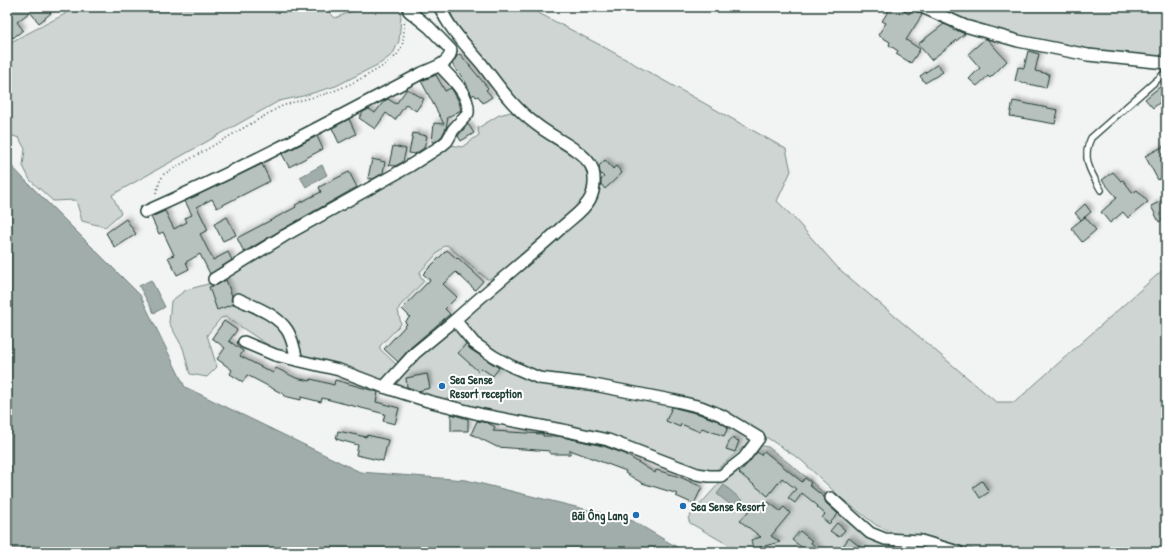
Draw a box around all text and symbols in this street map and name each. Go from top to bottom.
place label: Sea Sense Resort reception [450,371,523,403]
marker: Sea Sense Resort reception [437,381,447,391]
place label: Sea Sense Resort [691,498,766,515]
marker: Sea Sense Resort [678,501,688,511]
place label: Bãi Ông Lang [572,507,629,525]
marker: Bãi Ông Lang [631,510,641,520]

